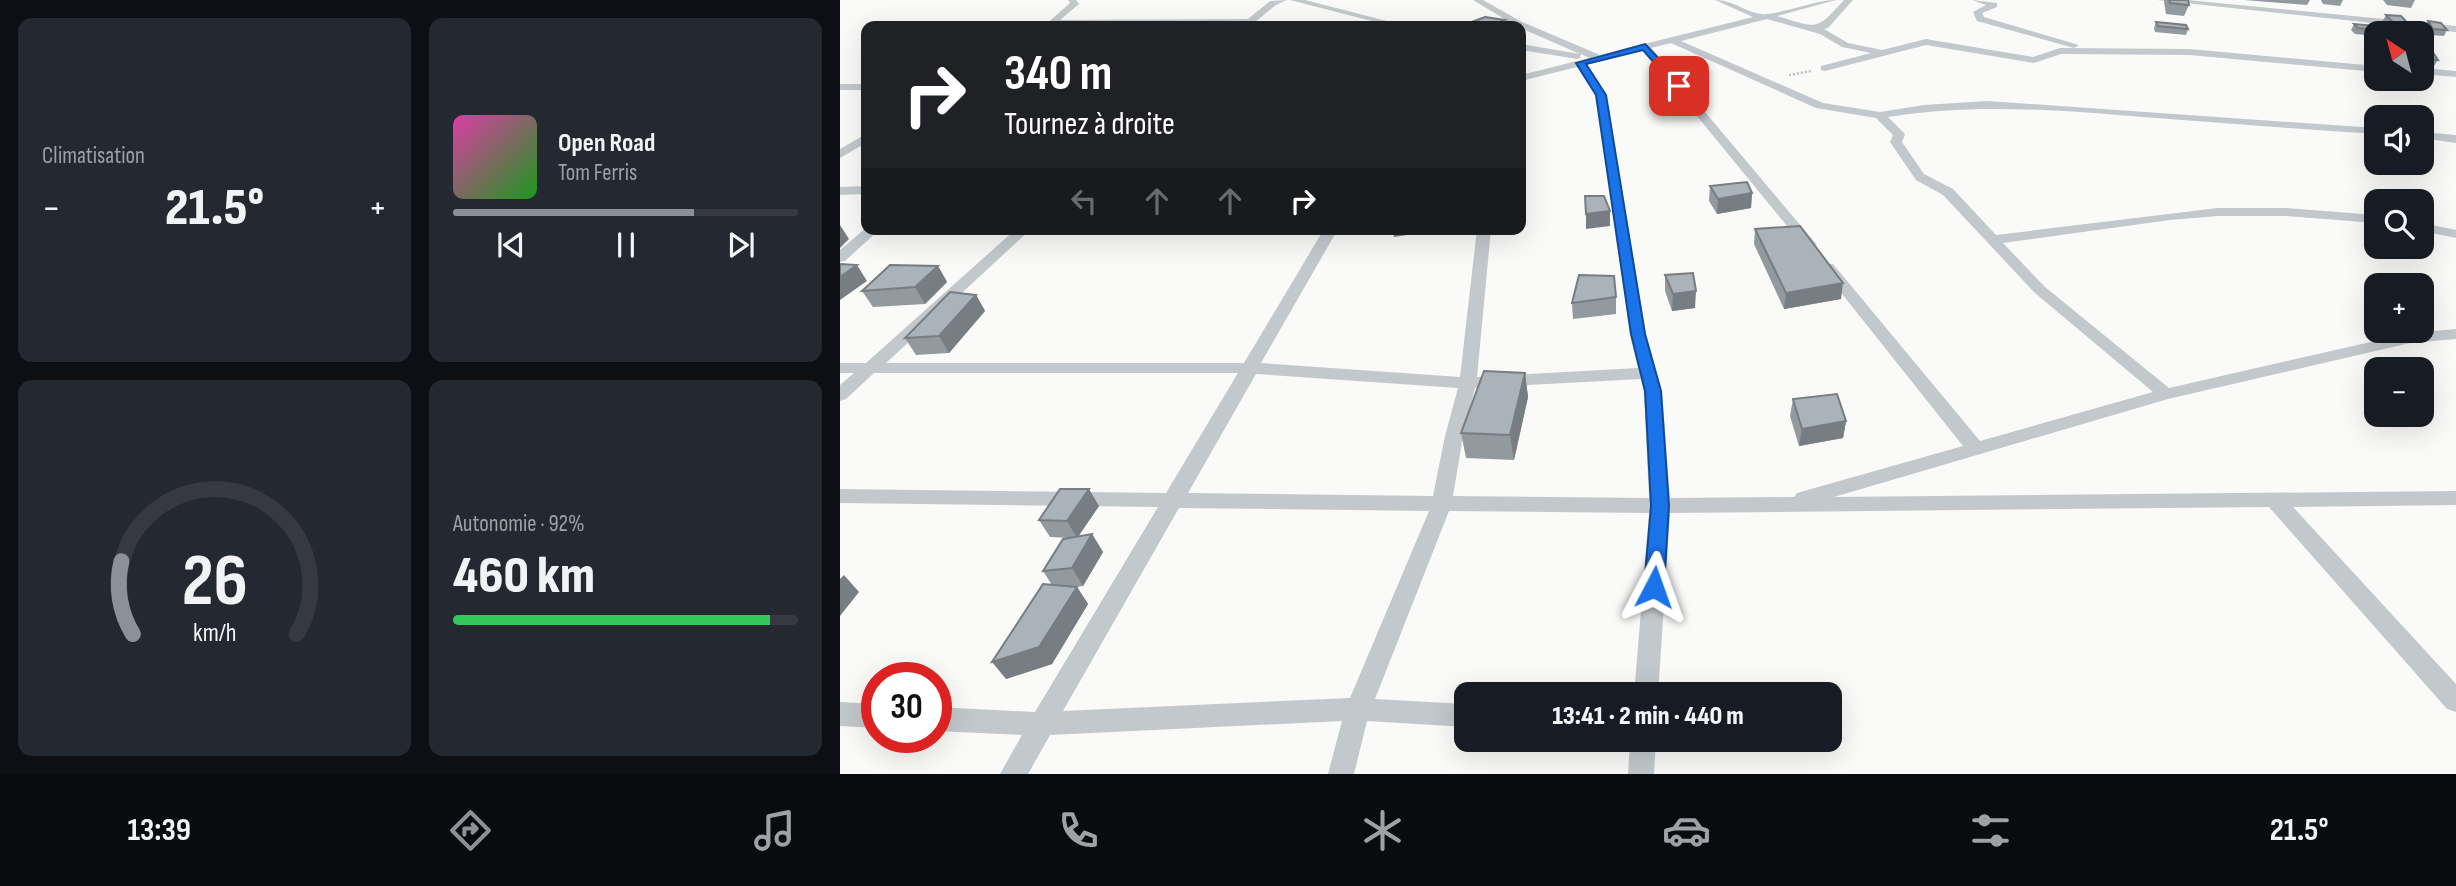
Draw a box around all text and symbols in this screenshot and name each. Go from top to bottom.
north arrow [2364,21,2434,91]
map controls [2364,21,2434,427]
text: 340 m [1004,45,1112,104]
icon: right [889,49,980,140]
pin [1649,56,1709,116]
icon: arrive [1660,67,1698,105]
text: Tournez à droite [1004,105,1175,144]
button: sound [2364,105,2434,175]
text: Open Road [558,128,655,159]
text: Climatisation [42,142,145,170]
text: Tom Ferris [558,159,637,187]
text: 21.5° [165,177,264,240]
icon: left [1065,182,1103,220]
icon: ahead [1138,182,1176,220]
icon: ahead [1211,182,1249,220]
icon: right [1284,182,1322,220]
text: − [42,186,61,231]
text: + [368,186,387,231]
button: search [2364,189,2434,259]
icon: previous [492,226,530,264]
icon: pause [607,226,645,264]
icon: next [722,226,760,264]
button: + [2364,273,2434,343]
button: − [2364,357,2434,427]
text: Autonomie · 92% [453,510,585,538]
text: 26 [181,538,248,626]
text: 460 km [453,545,595,608]
position arrow [1617,550,1691,624]
text: km/h [193,618,236,649]
speed limit sign: 30 [861,662,952,753]
text: 13:41 · 2 min · 440 m [1552,701,1744,732]
icon: directions [446,806,495,855]
icon: music [750,806,799,855]
icon: phone [1054,806,1103,855]
icon: climate [1358,806,1407,855]
icon: car [1662,806,1711,855]
icon: filters [1966,806,2015,855]
text: 13:39 [127,811,191,850]
text: 21.5° [2270,811,2328,850]

